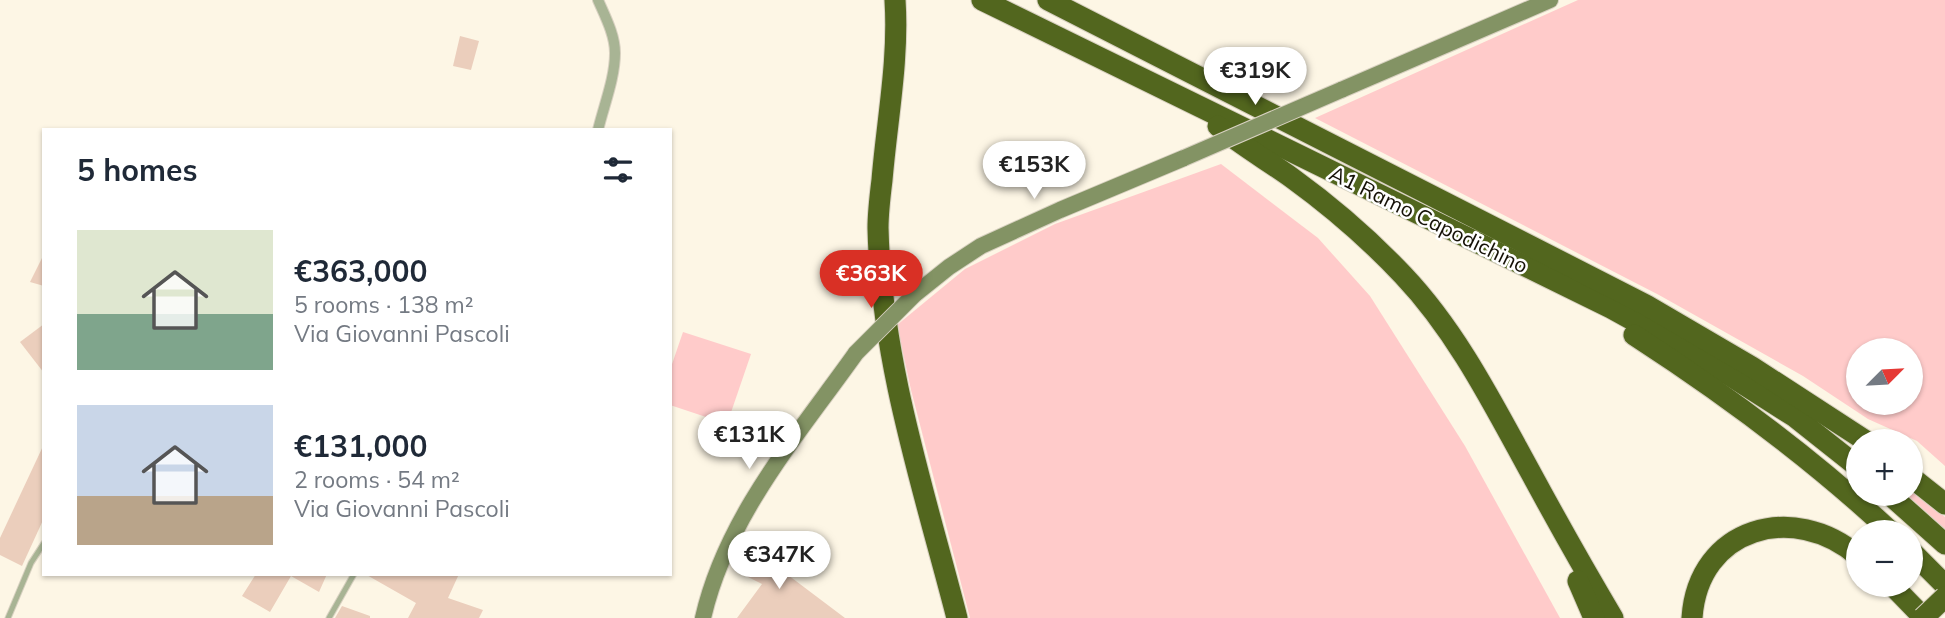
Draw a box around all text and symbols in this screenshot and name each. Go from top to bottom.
pin: €319K [1206,48,1304,107]
text: €319K [1220,55,1290,84]
pin: €153K [985,142,1083,201]
text: €153K [999,149,1069,178]
text: 5 homes [77,151,198,189]
icon: filters [599,151,637,189]
street label: A1 Ramo Capodichino [1326,160,1532,278]
pin: €363K [822,250,920,310]
text: €363,000 [294,252,427,290]
icon: home [133,258,217,342]
text: €363K [836,258,906,287]
text: 5 rooms · 138 m² [294,290,474,319]
text: Via Giovanni Pascoli [294,319,510,348]
north arrow [1846,338,1923,415]
map controls [1846,338,1923,597]
pin: €131K [700,412,798,471]
text: €131K [714,419,784,448]
text: €131,000 [294,427,427,465]
button: + [1846,429,1923,506]
icon: home [133,433,217,517]
text: 2 rooms · 54 m² [294,465,460,494]
text: Via Giovanni Pascoli [294,494,510,523]
button: − [1846,520,1923,597]
pin: €347K [730,532,828,591]
text: €347K [744,539,814,568]

